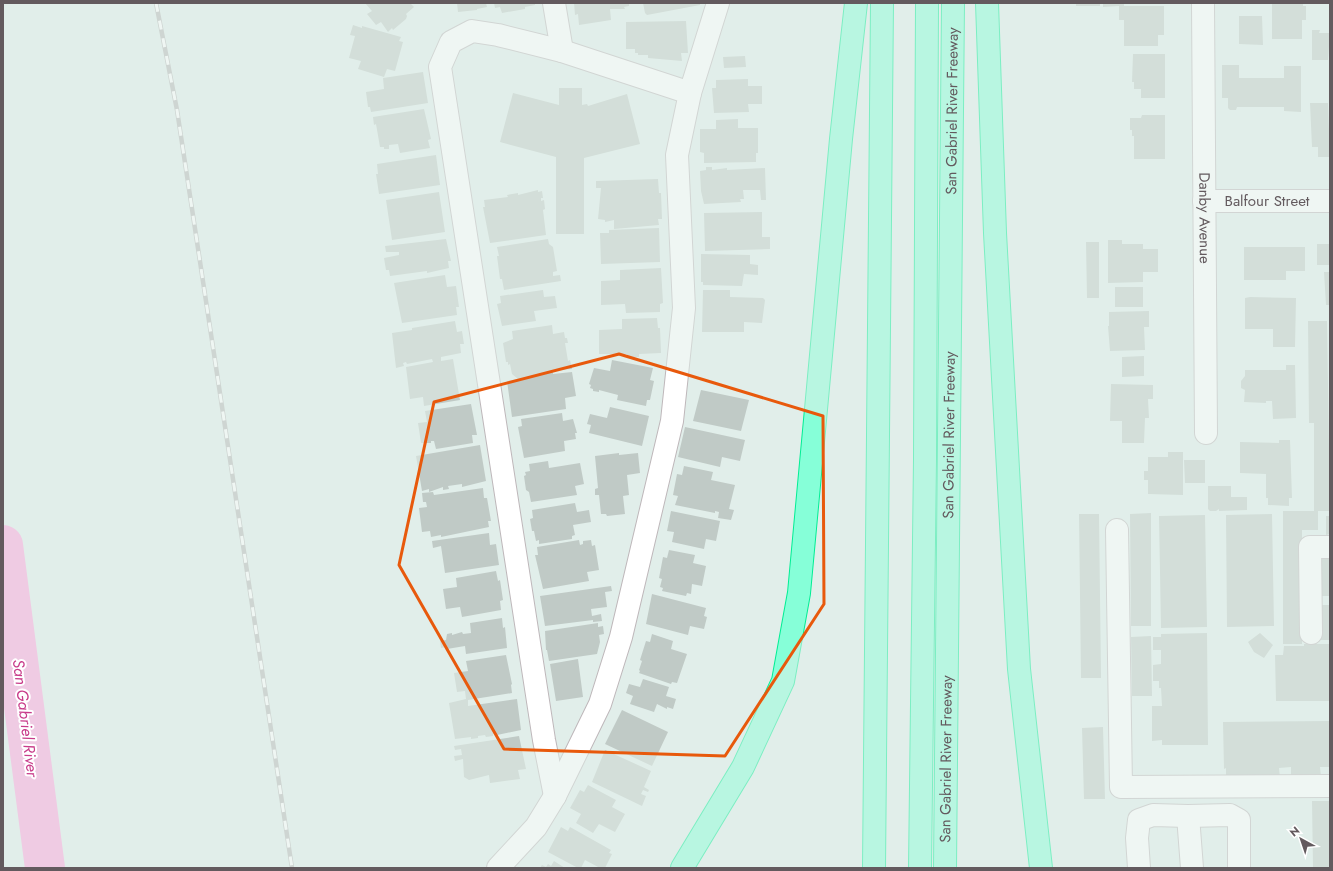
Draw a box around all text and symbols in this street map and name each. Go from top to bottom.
street label: San Gabriel River Freeway [940,27,964,195]
street label: Danby Avenue [1193,172,1216,264]
street label: Balfour Street [1225,190,1310,212]
street label: San Gabriel River Freeway [937,351,961,519]
water label: San Gabriel River [7,658,44,780]
street label: San Gabriel River Freeway [934,675,958,843]
north arrow [1281,819,1321,859]
text: N [1286,822,1303,840]

